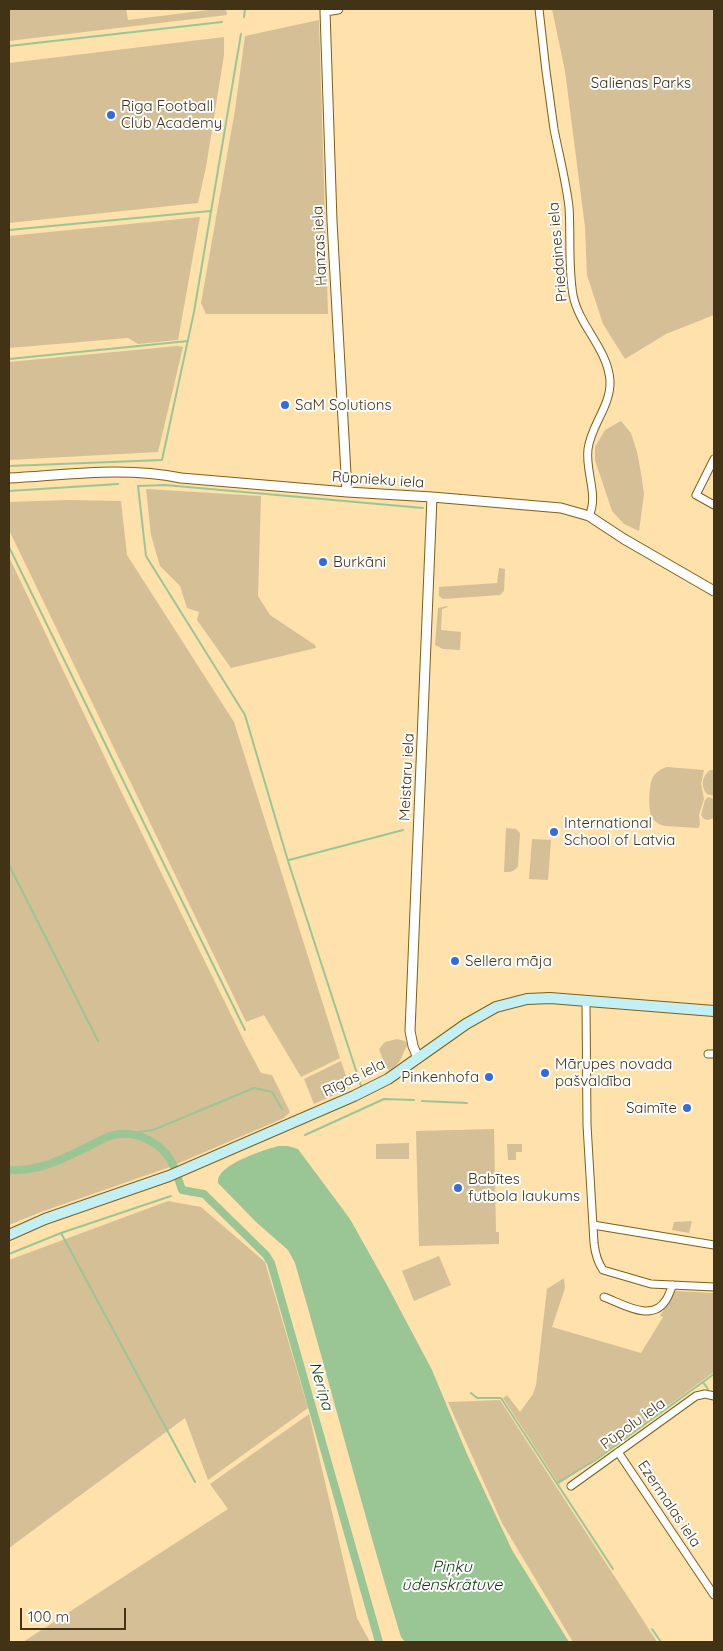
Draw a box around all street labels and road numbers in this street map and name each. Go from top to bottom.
street label: Priedaines iela [545,201,571,303]
street label: Hanzas iela [309,205,331,287]
street label: Rūpnieku iela [331,468,425,492]
street label: Meistaru iela [396,733,418,821]
street label: Rīgas iela [320,1055,388,1101]
street label: Pūpolu iela [597,1394,669,1454]
street label: Ezermalas iela [633,1457,705,1551]

